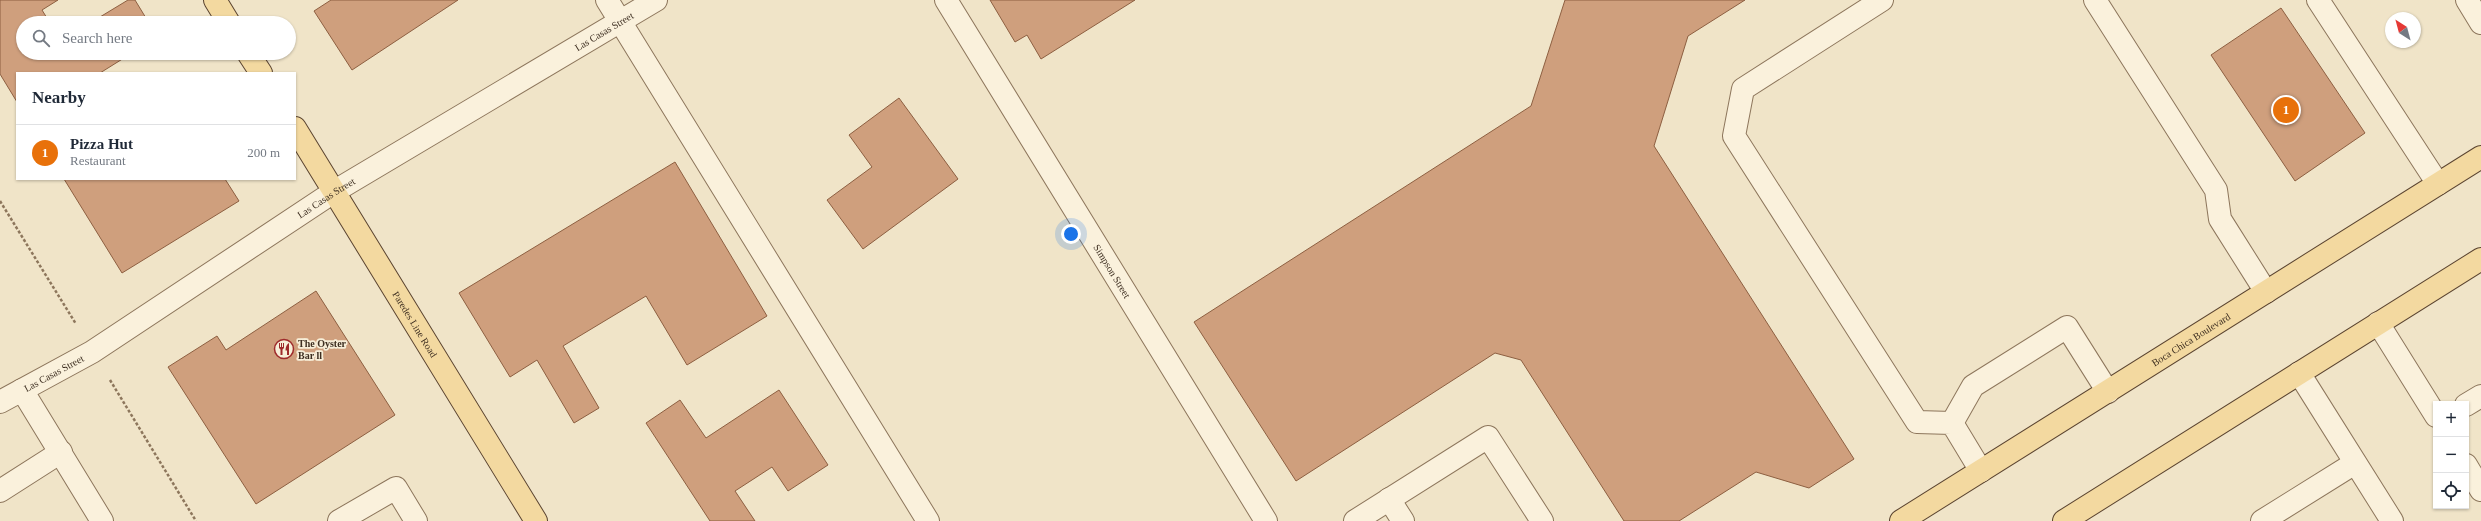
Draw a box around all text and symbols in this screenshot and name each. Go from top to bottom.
street label: Las Casas Street [573,10,636,53]
north arrow [2385,12,2421,48]
search box [16,16,296,60]
icon: search [30,27,52,49]
text: Search here [62,30,132,46]
text: Nearby [32,88,86,107]
pin: 1 [2273,95,2299,125]
text: Pizza Hut [70,136,133,152]
text: 1 [42,145,48,160]
text: 200 m [247,145,280,160]
text: Restaurant [70,153,126,168]
street label: Las Casas Street [295,175,357,220]
your location [1061,224,1081,244]
street label: Simpson Street [1091,242,1133,300]
street label: Paredes Line Road [390,289,439,359]
street label: Boca Chica Boulevard [2150,311,2232,368]
restaurant icon: The Oyster Bar ll [273,338,295,360]
place label: The Oyster Bar ll [298,338,347,361]
street label: Las Casas Street [22,353,86,394]
map controls [2433,401,2469,509]
button: + [2433,401,2469,437]
button: − [2433,437,2469,473]
button: locate [2433,473,2469,509]

